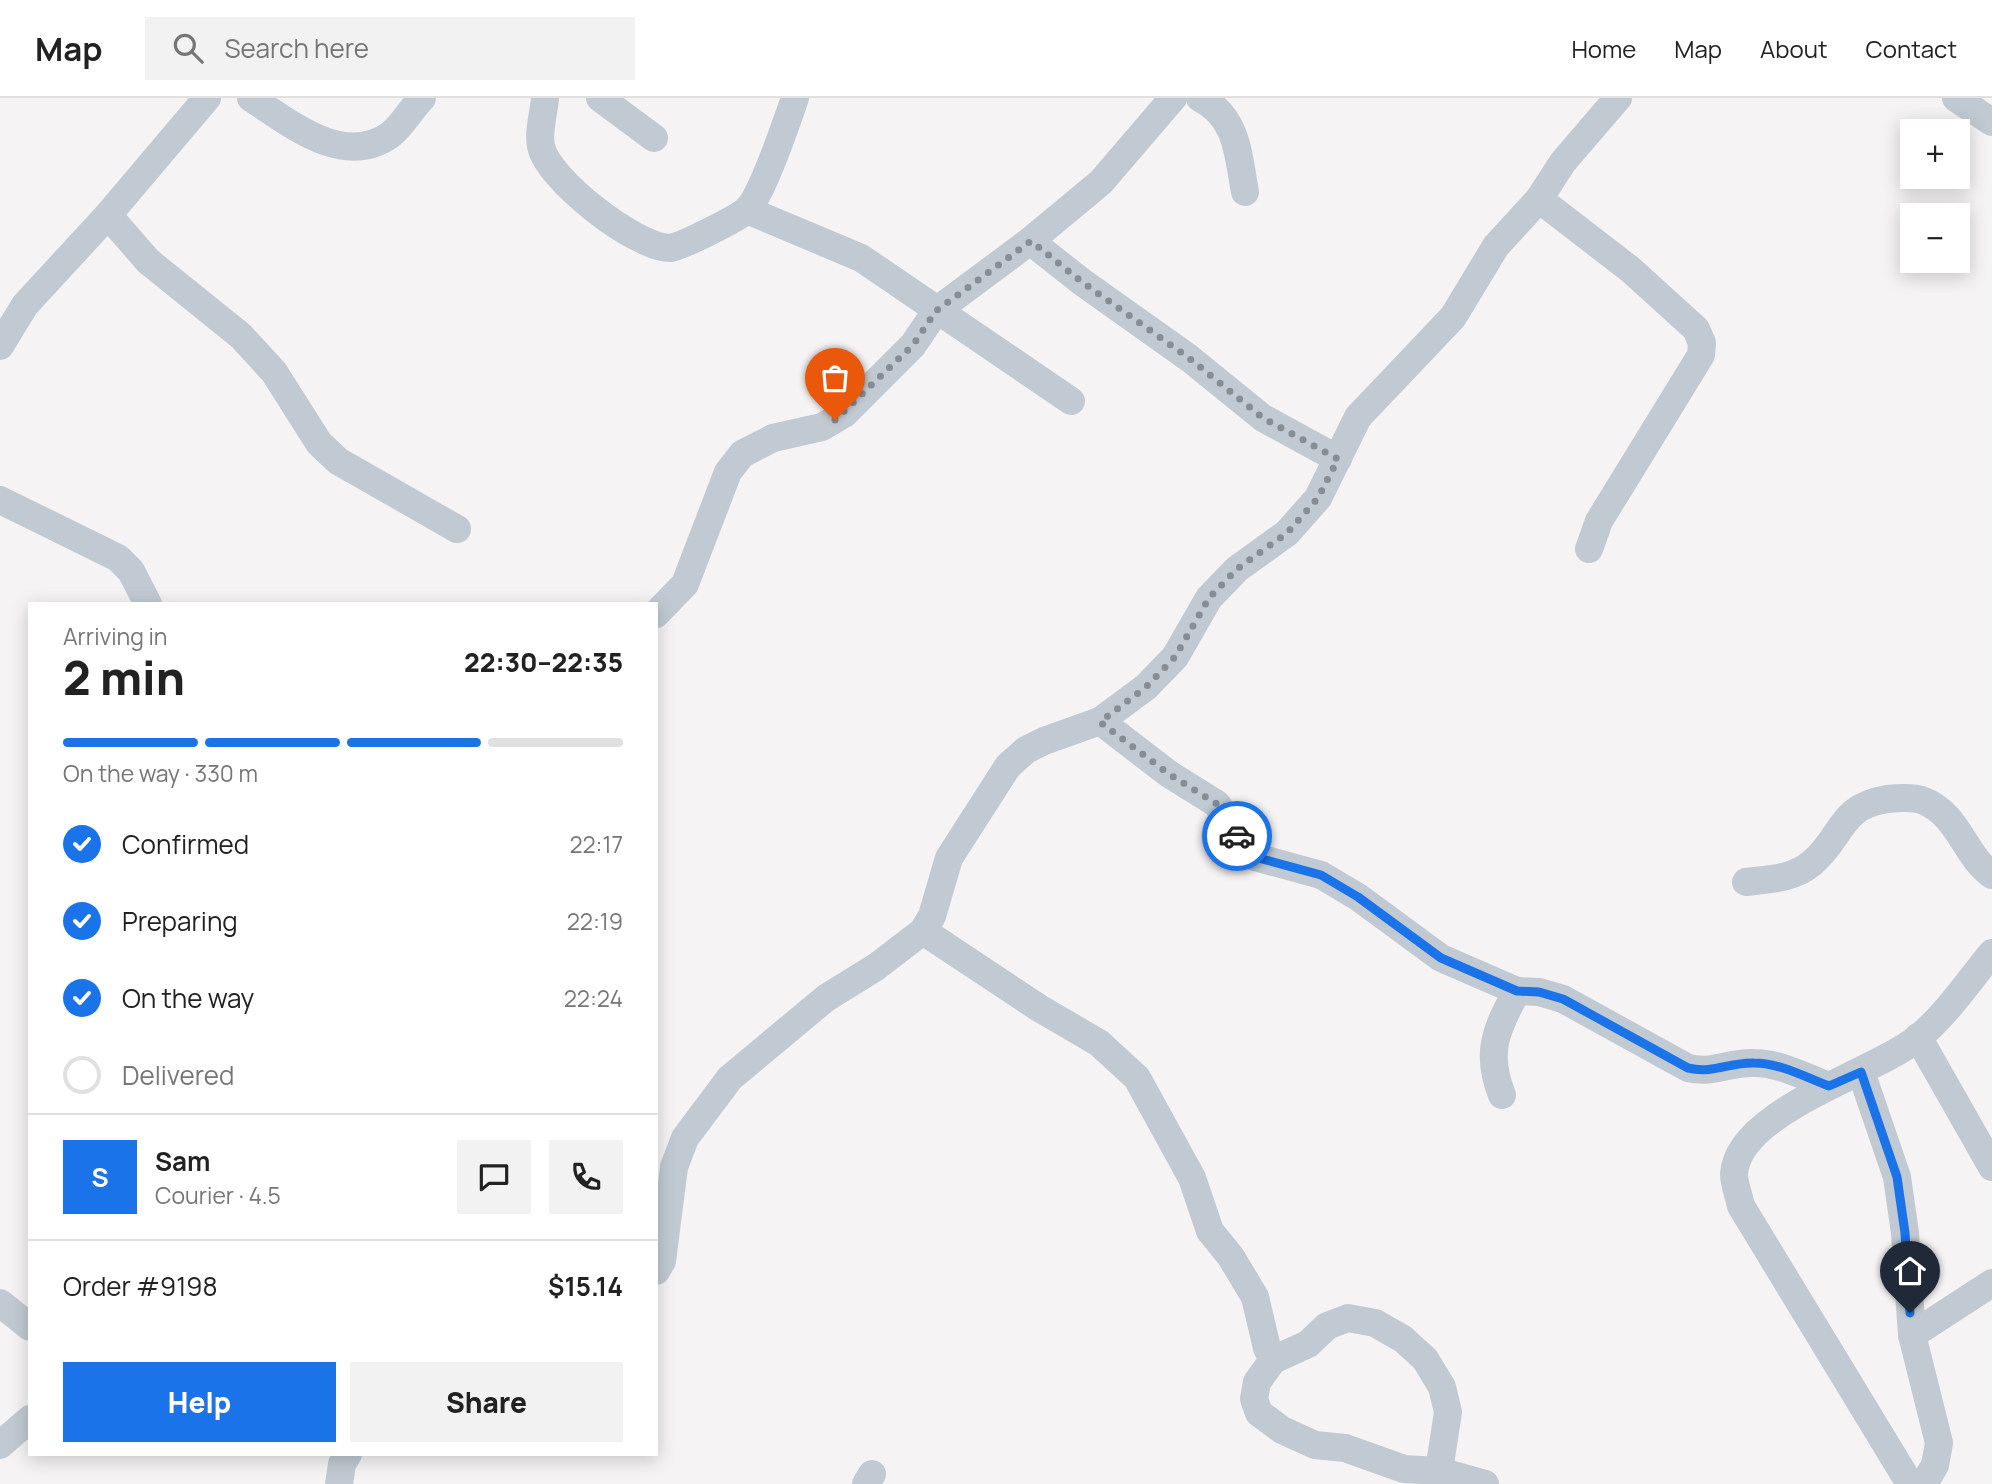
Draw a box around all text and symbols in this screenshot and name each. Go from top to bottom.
search box [145,17,635,80]
text: Map [35,26,103,71]
icon: search [169,29,207,67]
text: Search here [225,30,369,66]
text: Home [1571,32,1636,65]
text: Map [1674,32,1722,65]
text: About [1760,32,1828,65]
text: Contact [1866,32,1957,65]
map controls [1900,119,1970,273]
button: + [1900,119,1970,189]
button: − [1900,203,1970,273]
pin [805,348,865,420]
icon: bag [816,359,854,397]
text: Arriving in [63,620,168,652]
text: 22:30–22:35 [464,644,623,680]
text: 2 min [63,646,185,709]
text: On the way · 330 m [63,757,258,789]
courier [1202,801,1272,871]
icon: car [1218,817,1256,855]
icon: check [63,825,101,863]
text: Confirmed [122,826,249,862]
text: 22:17 [569,828,623,860]
icon: check [63,902,101,940]
text: Preparing [122,903,238,939]
text: 22:19 [567,905,623,937]
icon: check [63,979,101,1017]
text: On the way [122,980,254,1016]
text: 22:24 [564,982,623,1014]
text: Delivered [122,1057,234,1093]
button: chat [457,1140,531,1214]
button: phone [549,1140,623,1214]
text: Sam [155,1143,210,1179]
text: S [91,1159,109,1195]
text: Courier · 4.5 [155,1179,281,1211]
pin [1880,1241,1940,1313]
icon: home [1891,1252,1929,1290]
text: Order #9198 [63,1268,218,1304]
text: $15.14 [548,1268,623,1304]
button: Help [63,1362,336,1442]
button: Share [350,1362,623,1442]

